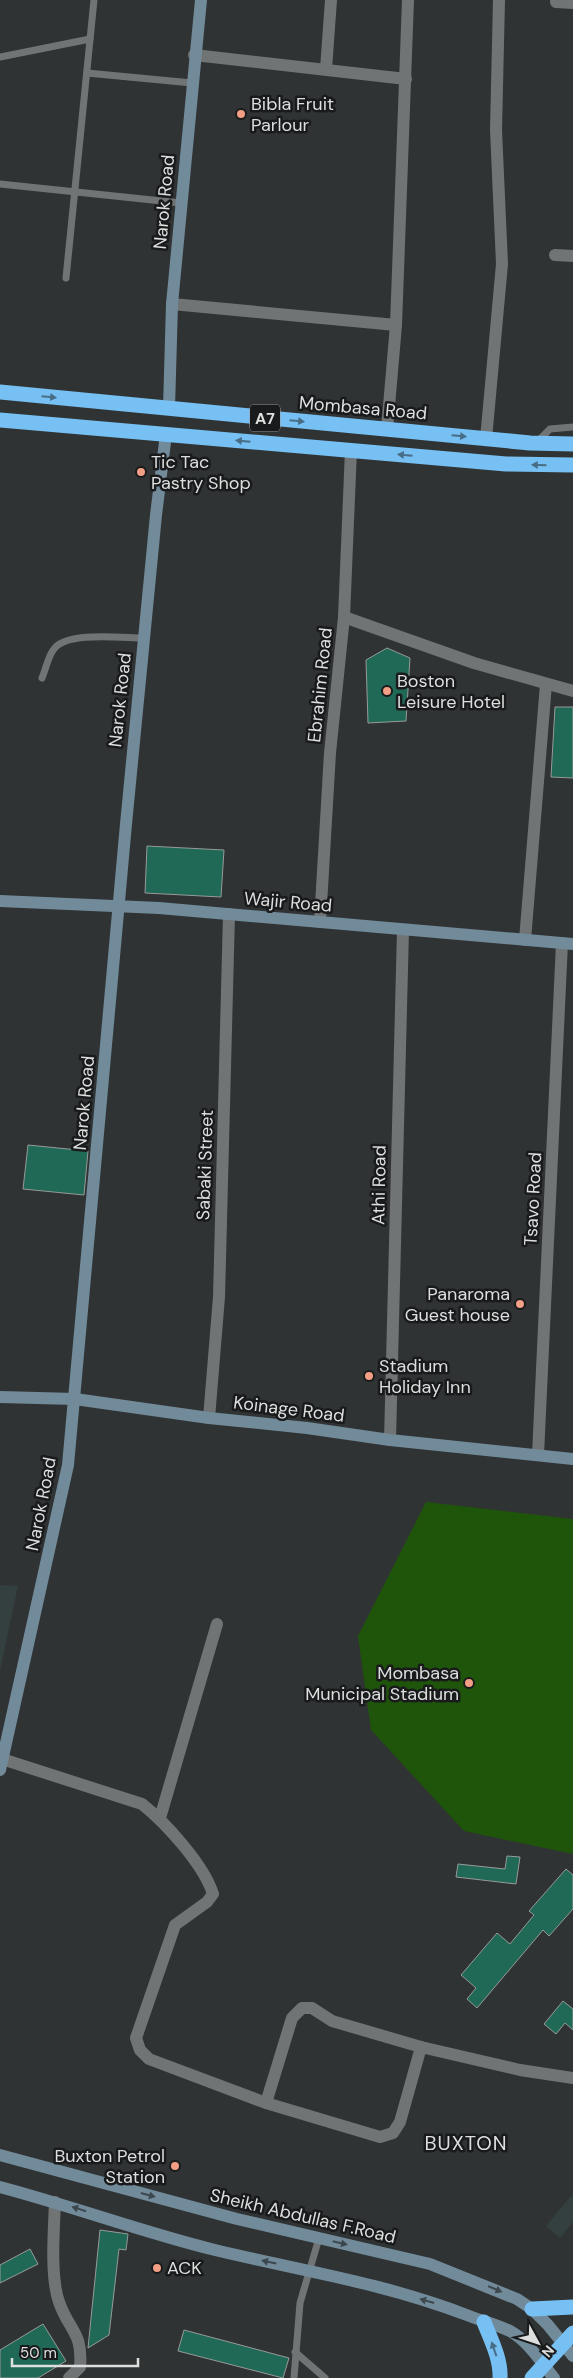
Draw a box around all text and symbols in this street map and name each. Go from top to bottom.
place label: Bibla Fruit Parlour [251,92,334,137]
marker: Bibla Fruit Parlour [235,108,247,120]
street label: Narok Road [148,154,180,250]
street label: Mombasa Road [298,390,428,426]
one-way arrow [41,393,57,401]
road number: A7 [250,404,280,432]
one-way arrow [290,417,306,425]
one-way arrow [451,432,467,440]
one-way arrow [235,437,251,445]
place label: Tic Tac Pastry Shop [151,450,251,495]
one-way arrow [397,451,413,459]
one-way arrow [531,461,547,469]
marker: Tic Tac Pastry Shop [135,466,147,478]
street label: Ebrahim Road [302,626,338,744]
street label: Narok Road [103,652,137,748]
place label: Boston Leisure Hotel [397,669,505,714]
marker: Boston Leisure Hotel [381,685,393,697]
street label: Wajir Road [243,886,333,918]
street label: Narok Road [68,1055,100,1151]
street label: Sabaki Street [191,1109,219,1221]
street label: Athi Road [366,1145,392,1225]
street label: Tsavo Road [519,1152,547,1246]
place label: Panaroma Guest house [405,1282,510,1327]
marker: Panaroma Guest house [514,1298,526,1310]
place label: Stadium Holiday Inn [379,1354,471,1399]
marker: Stadium Holiday Inn [363,1370,375,1382]
street label: Koinage Road [232,1390,346,1428]
street label: Narok Road [20,1455,62,1553]
place label: Mombasa Municipal Stadium [305,1661,459,1706]
marker: Mombasa Municipal Stadium [463,1677,475,1689]
district label: BUXTON [424,2130,508,2156]
place label: Buxton Petrol Station [54,2144,165,2189]
marker: Buxton Petrol Station [169,2160,181,2172]
street label: Sheikh Abdullas F.Road [208,2183,398,2249]
one-way arrow [141,2191,156,2199]
one-way arrow [71,2205,86,2213]
one-way arrow [332,2239,347,2247]
place label: ACK [167,2256,202,2280]
one-way arrow [262,2258,277,2266]
marker: ACK [151,2262,163,2274]
one-way arrow [488,2286,502,2294]
one-way arrow [419,2297,434,2305]
north arrow [513,2318,563,2368]
scale bar [12,2336,139,2368]
one-way arrow [490,2342,497,2357]
text: N [538,2342,558,2361]
text: 50 m [20,2343,57,2363]

